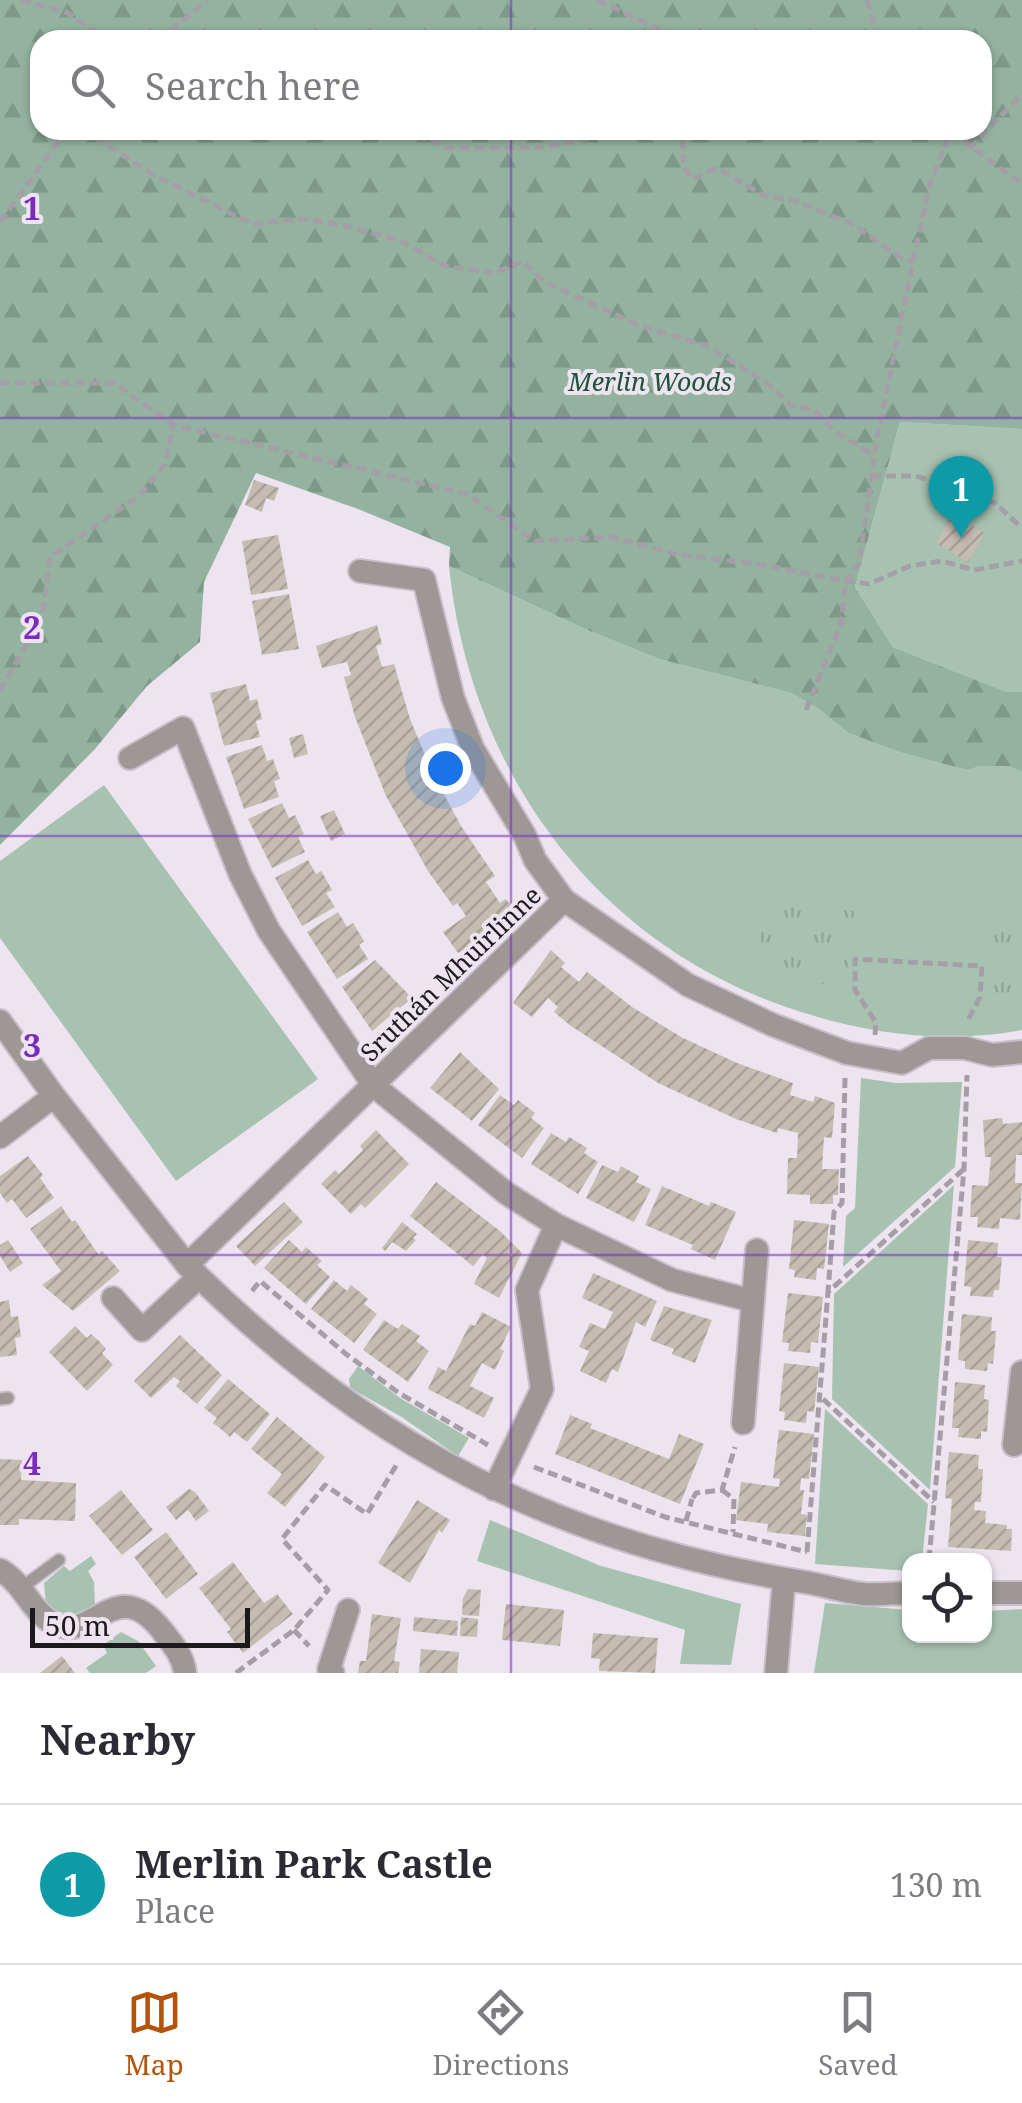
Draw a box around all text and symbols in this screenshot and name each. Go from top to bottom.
search box [30,30,992,140]
icon: search [65,58,120,113]
text: Search here [145,59,361,111]
text: 1 [23,186,41,229]
park label: Merlin Woods [567,364,732,398]
pin: 1 [928,456,994,538]
text: 2 [23,605,41,648]
your location [420,743,471,794]
street label: Sruthán Mhuirlinne [352,878,548,1068]
text: 3 [23,1023,41,1066]
text: 4 [23,1441,41,1484]
map controls [902,1553,992,1643]
button: locate [902,1553,992,1643]
scale bar [30,1603,250,1648]
text: 50 m [45,1606,110,1644]
text: Nearby [40,1710,195,1767]
text: Merlin Park Castle [135,1837,493,1889]
text: 1 [63,1863,82,1906]
text: 130 m [890,1863,982,1906]
text: Place [135,1889,215,1932]
tab: Map [124,1985,184,2083]
tab: Directions [432,1985,569,2083]
tab: Saved [818,1985,898,2083]

